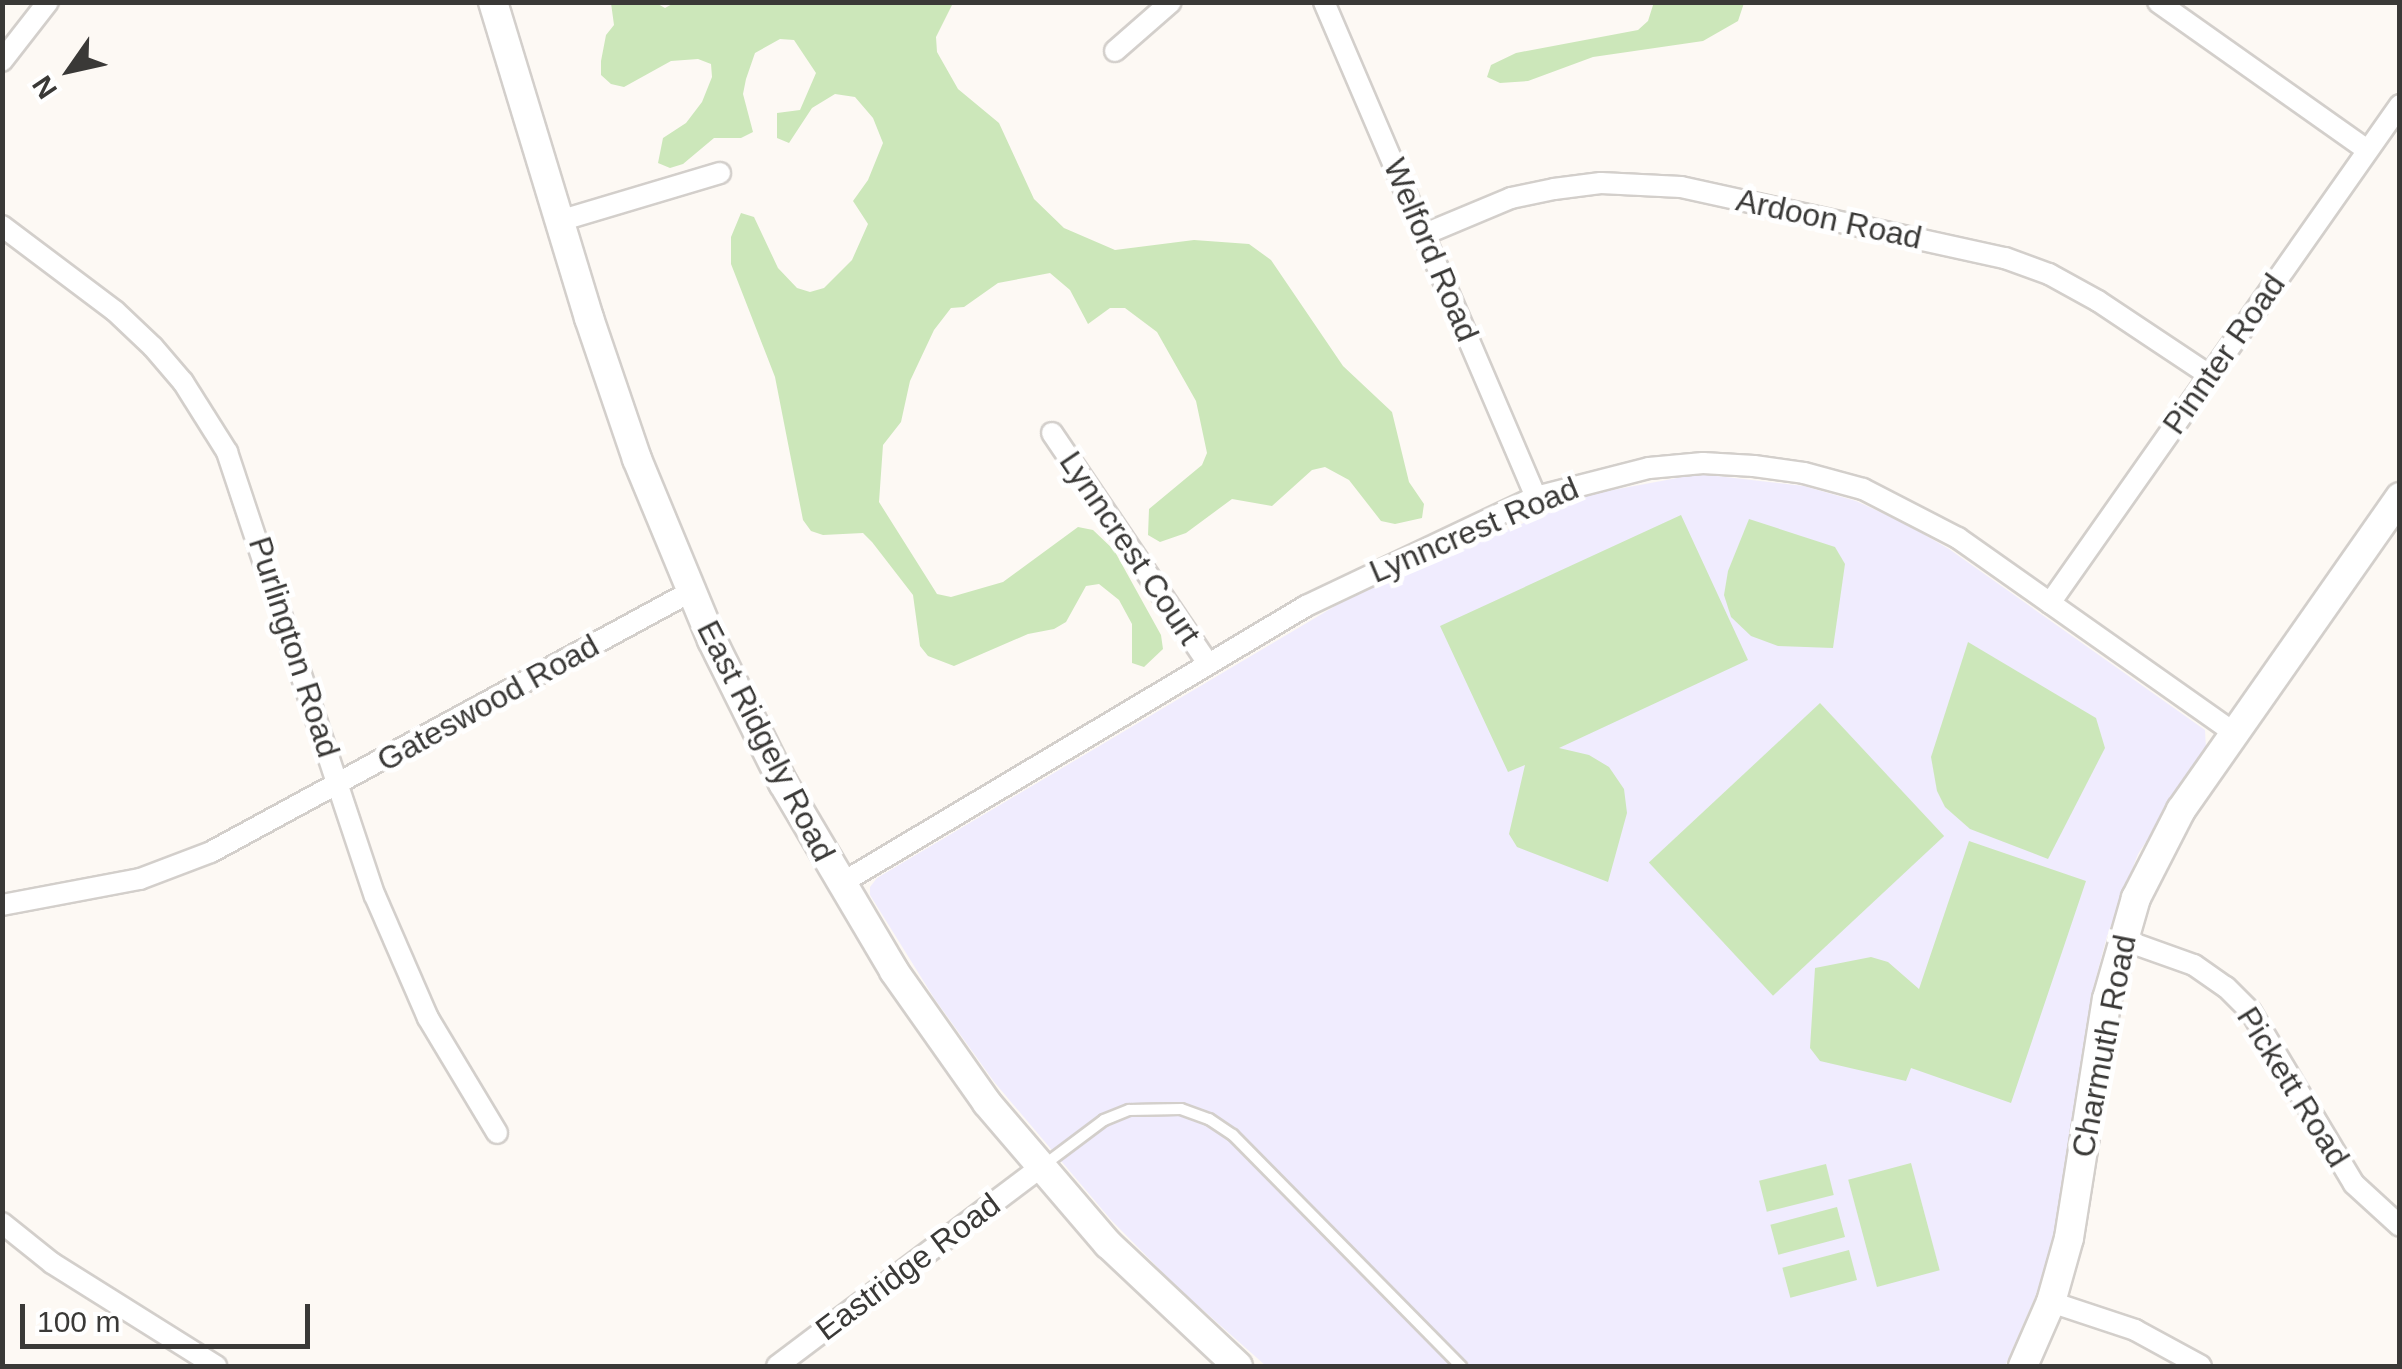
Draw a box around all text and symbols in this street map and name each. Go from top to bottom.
north arrow [20,20,120,120]
text: N [26,70,63,104]
street label: Welford Road [1375,153,1487,347]
street label: Ardoon Road [1733,181,1925,257]
street label: Pinnter Road [2155,266,2293,442]
street label: Lynncrest Court [1051,444,1209,652]
street label: Lynncrest Road [1364,469,1584,591]
street label: Purlington Road [240,532,348,762]
street label: East Ridgely Road [689,614,843,868]
street label: Gateswood Road [371,626,605,780]
street label: Charmuth Road [2064,931,2144,1161]
street label: Pickett Road [2229,1000,2357,1174]
street label: Eastridge Road [808,1185,1008,1349]
scale bar [25,1284,315,1346]
text: 100 m [37,1305,120,1338]

